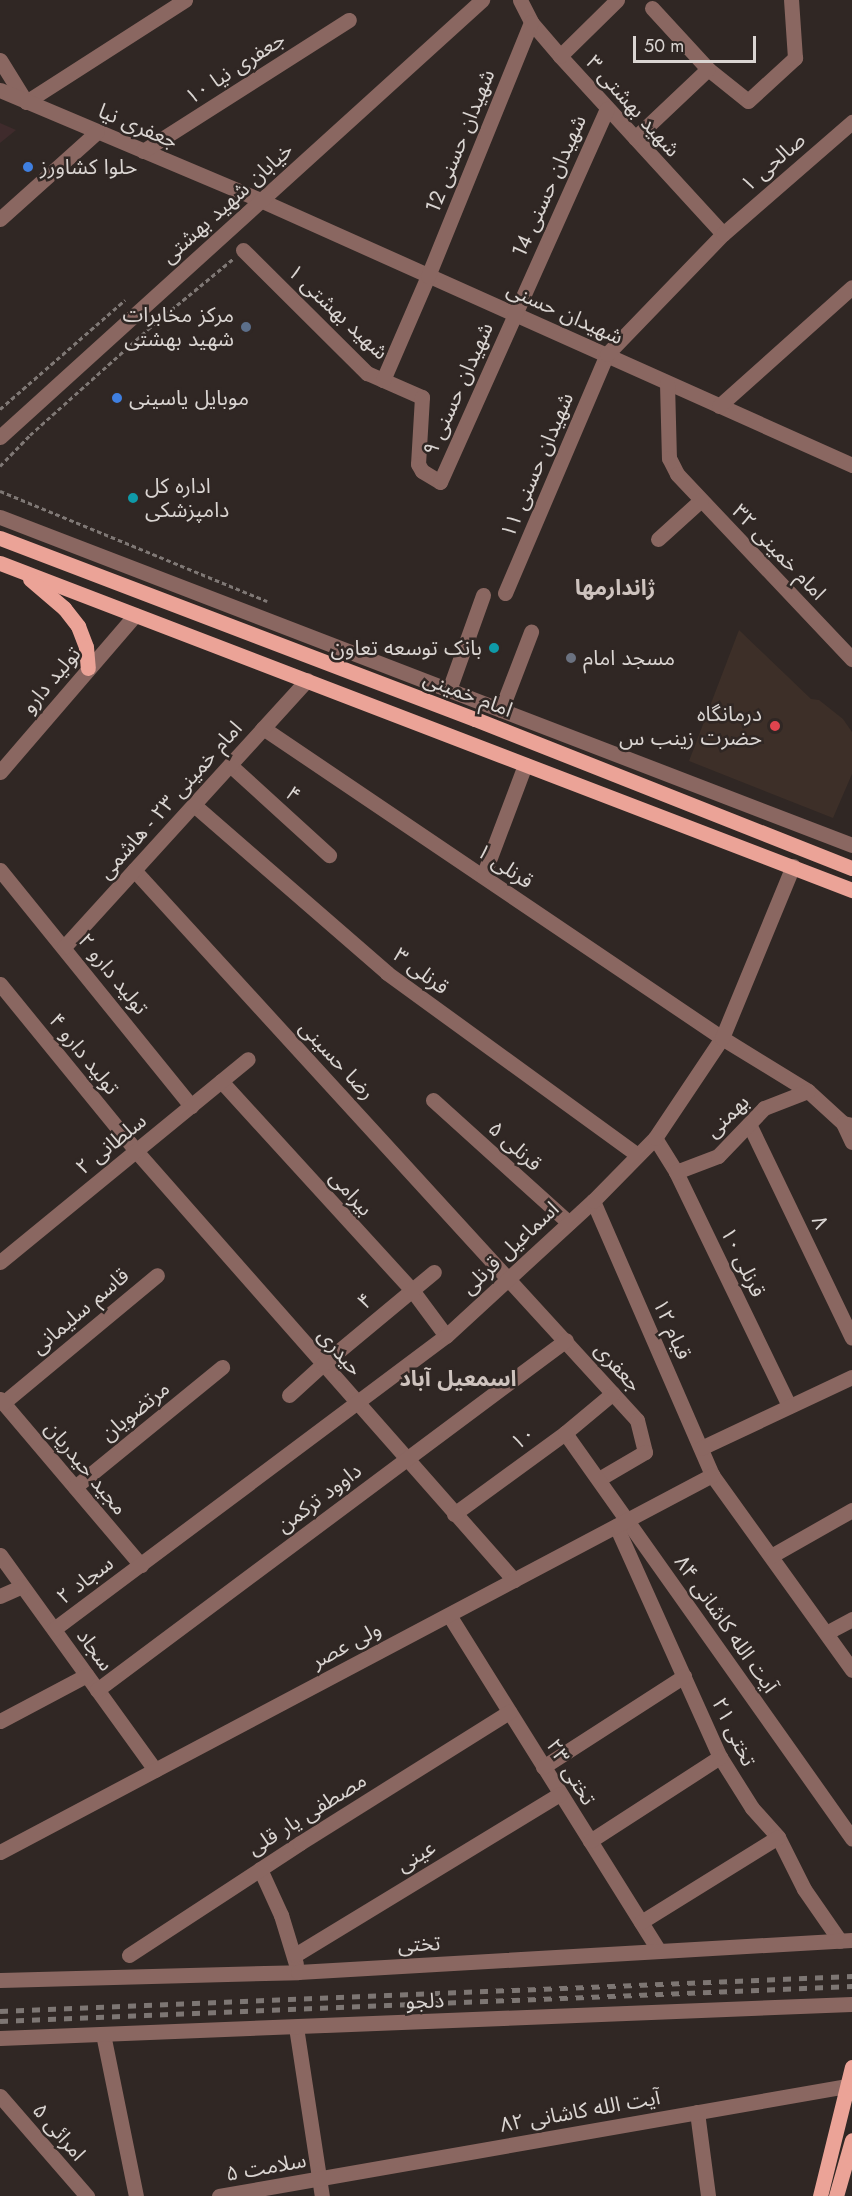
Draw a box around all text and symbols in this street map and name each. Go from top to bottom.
scale bar [636,24,759,62]
street label: جعفری نیا ۱۰ [180,26,290,110]
text: 50 m [644,33,684,59]
street label: شهید بهشتی ۳ [581,50,685,162]
street label: شهیدان حسنی 12 [420,66,500,216]
street label: جعفری نیا [94,98,182,154]
street label: شهیدان حسنی 14 [506,111,592,261]
street label: صالحی ۱ [735,127,811,197]
street label: خیابان شهید بهشتی [156,137,298,269]
place label: حلوا کشاورز [40,154,137,180]
marker: حلوا کشاورز [21,160,35,174]
street label: شهید بهشتی ۱ [283,259,393,365]
street label: شهیدان حسنی [503,276,627,350]
place label: مرکز مخابرات شهید بهشتی [122,302,234,352]
street label: شهیدان حسنی ۹ [417,319,499,459]
marker: مرکز مخابرات شهید بهشتی [239,320,253,334]
place label: موبایل یاسینی [129,385,249,411]
street label: شهیدان حسنی ۱۱ [495,389,579,541]
marker: موبایل یاسینی [110,391,124,405]
place label: اداره کل دامپزشکی [145,473,229,523]
marker: اداره کل دامپزشکی [126,491,140,505]
street label: امام خمینی ۳۲ [727,499,831,605]
district label: ژاندارمها [575,575,655,601]
place label: بانک توسعه تعاون [331,635,482,661]
marker: بانک توسعه تعاون [487,641,501,655]
street label: تولید دارو [16,642,86,718]
place label: مسجد امام [583,645,675,671]
marker: مسجد امام [564,651,578,665]
street label: امام خمینی [420,665,516,723]
place label: درمانگاه حضرت زینب س [619,701,762,751]
street label: امام خمینی ۲۳ - هاشمی [93,716,247,884]
marker: درمانگاه حضرت زینب س [766,717,784,735]
street label: ۴ [280,781,306,807]
street label: قرنلی ۱ [472,838,538,894]
street label: تولید دارو ۲ [73,928,153,1020]
street label: قرنلی ۳ [388,942,454,1000]
street label: تولید دارو ۴ [44,1008,124,1100]
street label: رضا حسینی [294,1015,380,1105]
street label: بهمنی [700,1089,754,1143]
street label: ۲ سلطانی [71,1108,151,1180]
street label: قرنلی ۵ [483,1116,547,1176]
street label: بیرامی [324,1165,378,1221]
street label: اسماعیل قرنلی [456,1196,564,1300]
street label: ۸ [806,1211,834,1233]
street label: قرنلی ۱۰ [715,1223,771,1301]
street label: قاسم سلیمانی [26,1263,134,1359]
street label: ۴ [352,1287,378,1315]
street label: ۱۲ قیام [648,1295,696,1363]
street label: حیدری [312,1323,368,1381]
street label: جعفری [589,1337,647,1397]
district label: اسمعیل آباد [399,1366,517,1392]
street label: مرتضویان [95,1376,175,1446]
street label: مجید حیدریان [39,1416,133,1520]
street label: ۱۰ [506,1421,540,1455]
street label: داوود ترکمن [271,1458,367,1538]
street label: آیت الله کاشانی ۸۴ [669,1550,783,1698]
street label: سجاد ۲ [52,1551,118,1609]
street label: ولی عصر [307,1616,385,1674]
street label: سجاد [71,1624,119,1676]
street label: تختی ۲۱ [707,1694,761,1770]
street label: تختی ۲۳ [541,1734,601,1810]
street label: مصطفی یار قلی [243,1767,371,1861]
street label: عینی [392,1835,440,1877]
street label: تختی [397,1930,441,1958]
street label: دلجو [405,1988,445,2014]
street label: آیت الله کاشانی ۸۲ [498,2084,662,2138]
street label: امرائی ۵ [27,2098,91,2166]
street label: سلامت ۵ [224,2148,308,2186]

